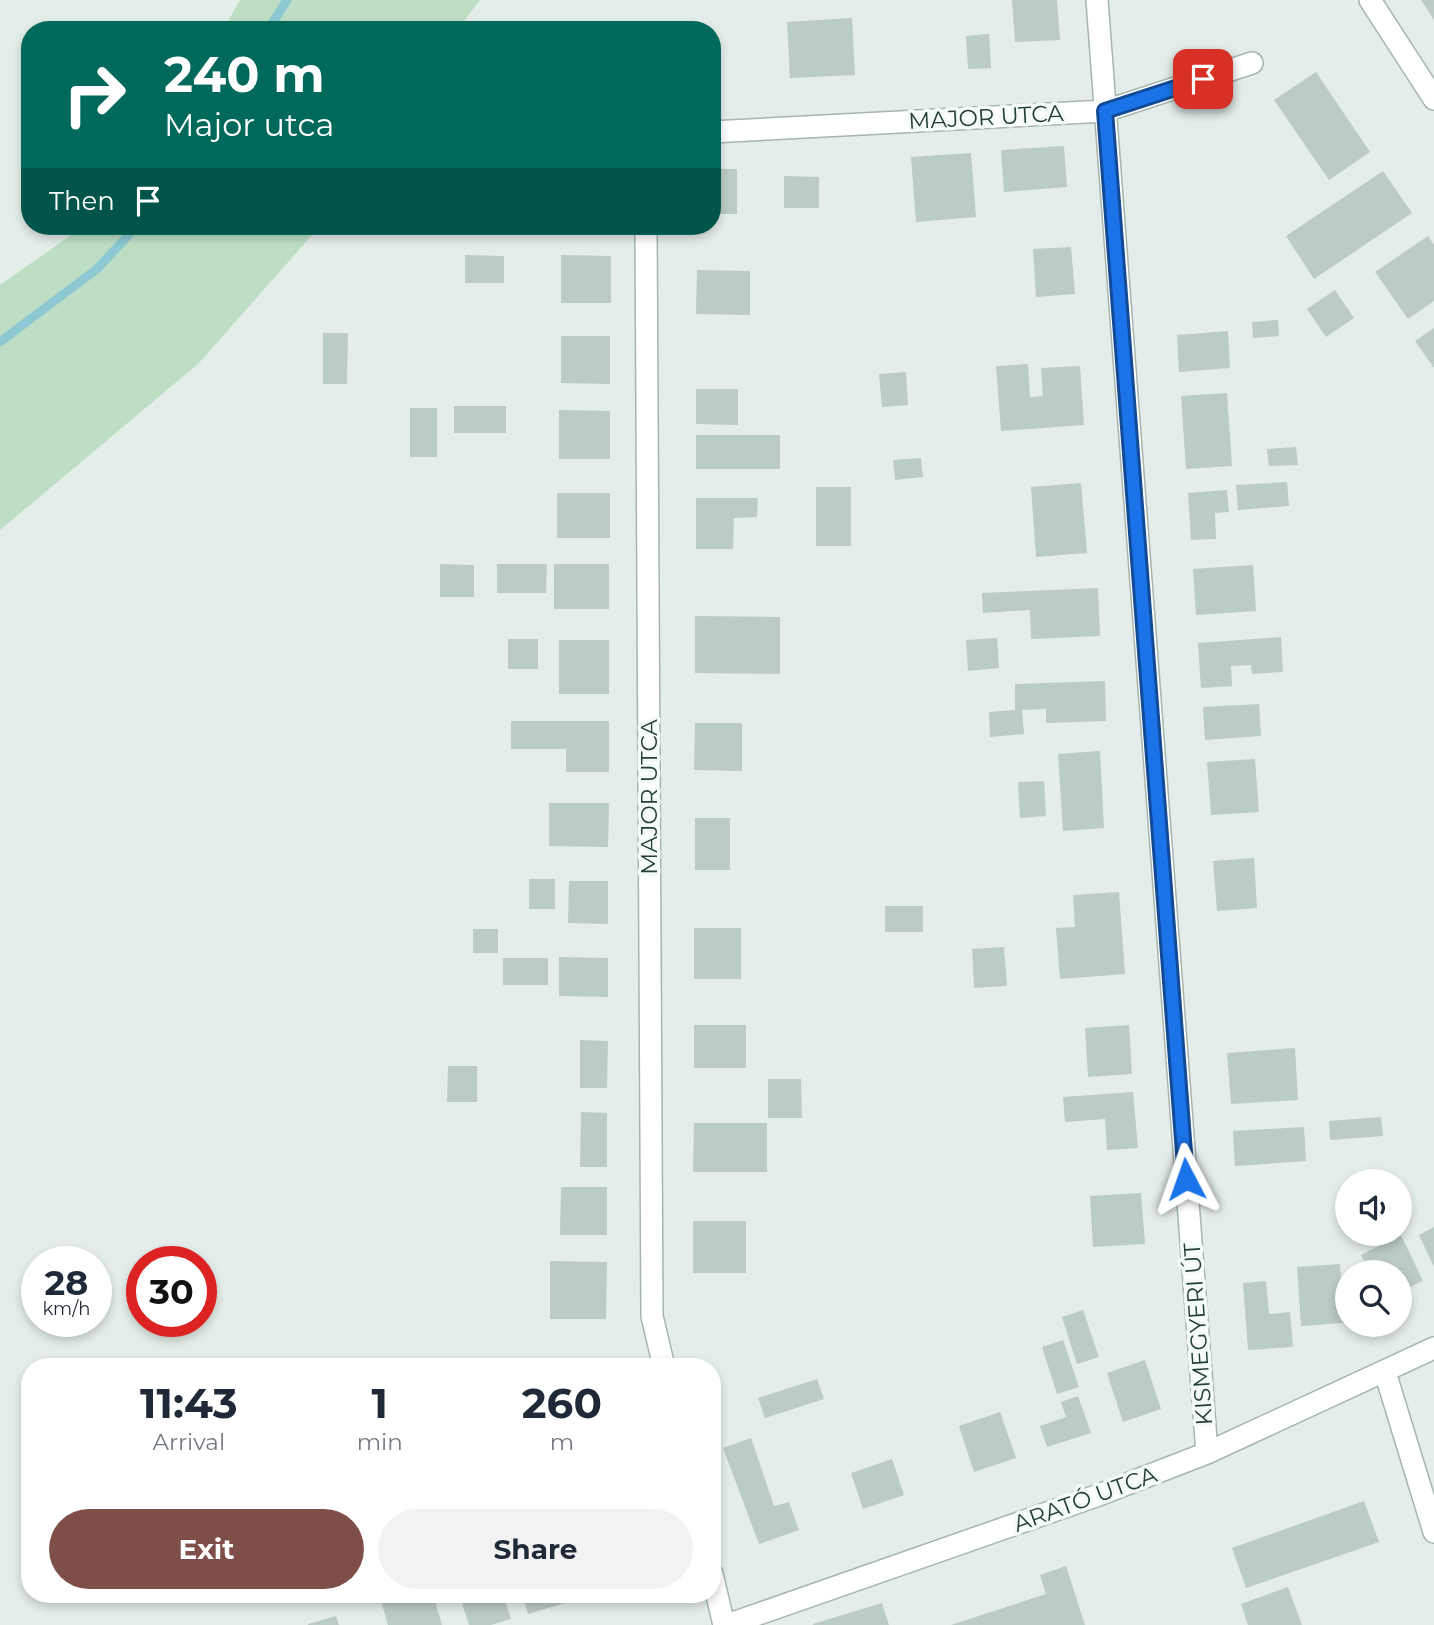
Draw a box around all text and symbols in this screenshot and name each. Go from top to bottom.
text: 240 m [164,45,325,104]
icon: right [49,49,140,140]
pin [1173,49,1233,109]
icon: arrive [1184,60,1222,98]
street label: MAJOR UTCA [908,99,1065,135]
text: Major utca [164,105,334,144]
icon: arrive [129,182,167,220]
text: Then [49,185,115,217]
street label: MAJOR UTCA [635,719,663,875]
position arrow [1149,1142,1223,1216]
map controls [1335,1169,1412,1337]
button: sound [1335,1169,1412,1246]
street label: KISMEGYERI ÚT [1178,1241,1218,1426]
speed limit sign: 30 [126,1246,217,1337]
button: search [1335,1260,1412,1337]
text: 28 [45,1261,88,1304]
text: km/h [42,1298,91,1320]
text: 11:43 [140,1377,238,1429]
text: 1 [371,1377,388,1429]
text: 260 [522,1377,602,1429]
text: Arrival [153,1428,225,1456]
text: min [357,1428,403,1456]
text: m [550,1428,574,1456]
street label: ARATÓ UTCA [1010,1460,1161,1538]
button: Exit [49,1509,364,1589]
button: Share [378,1509,693,1589]

